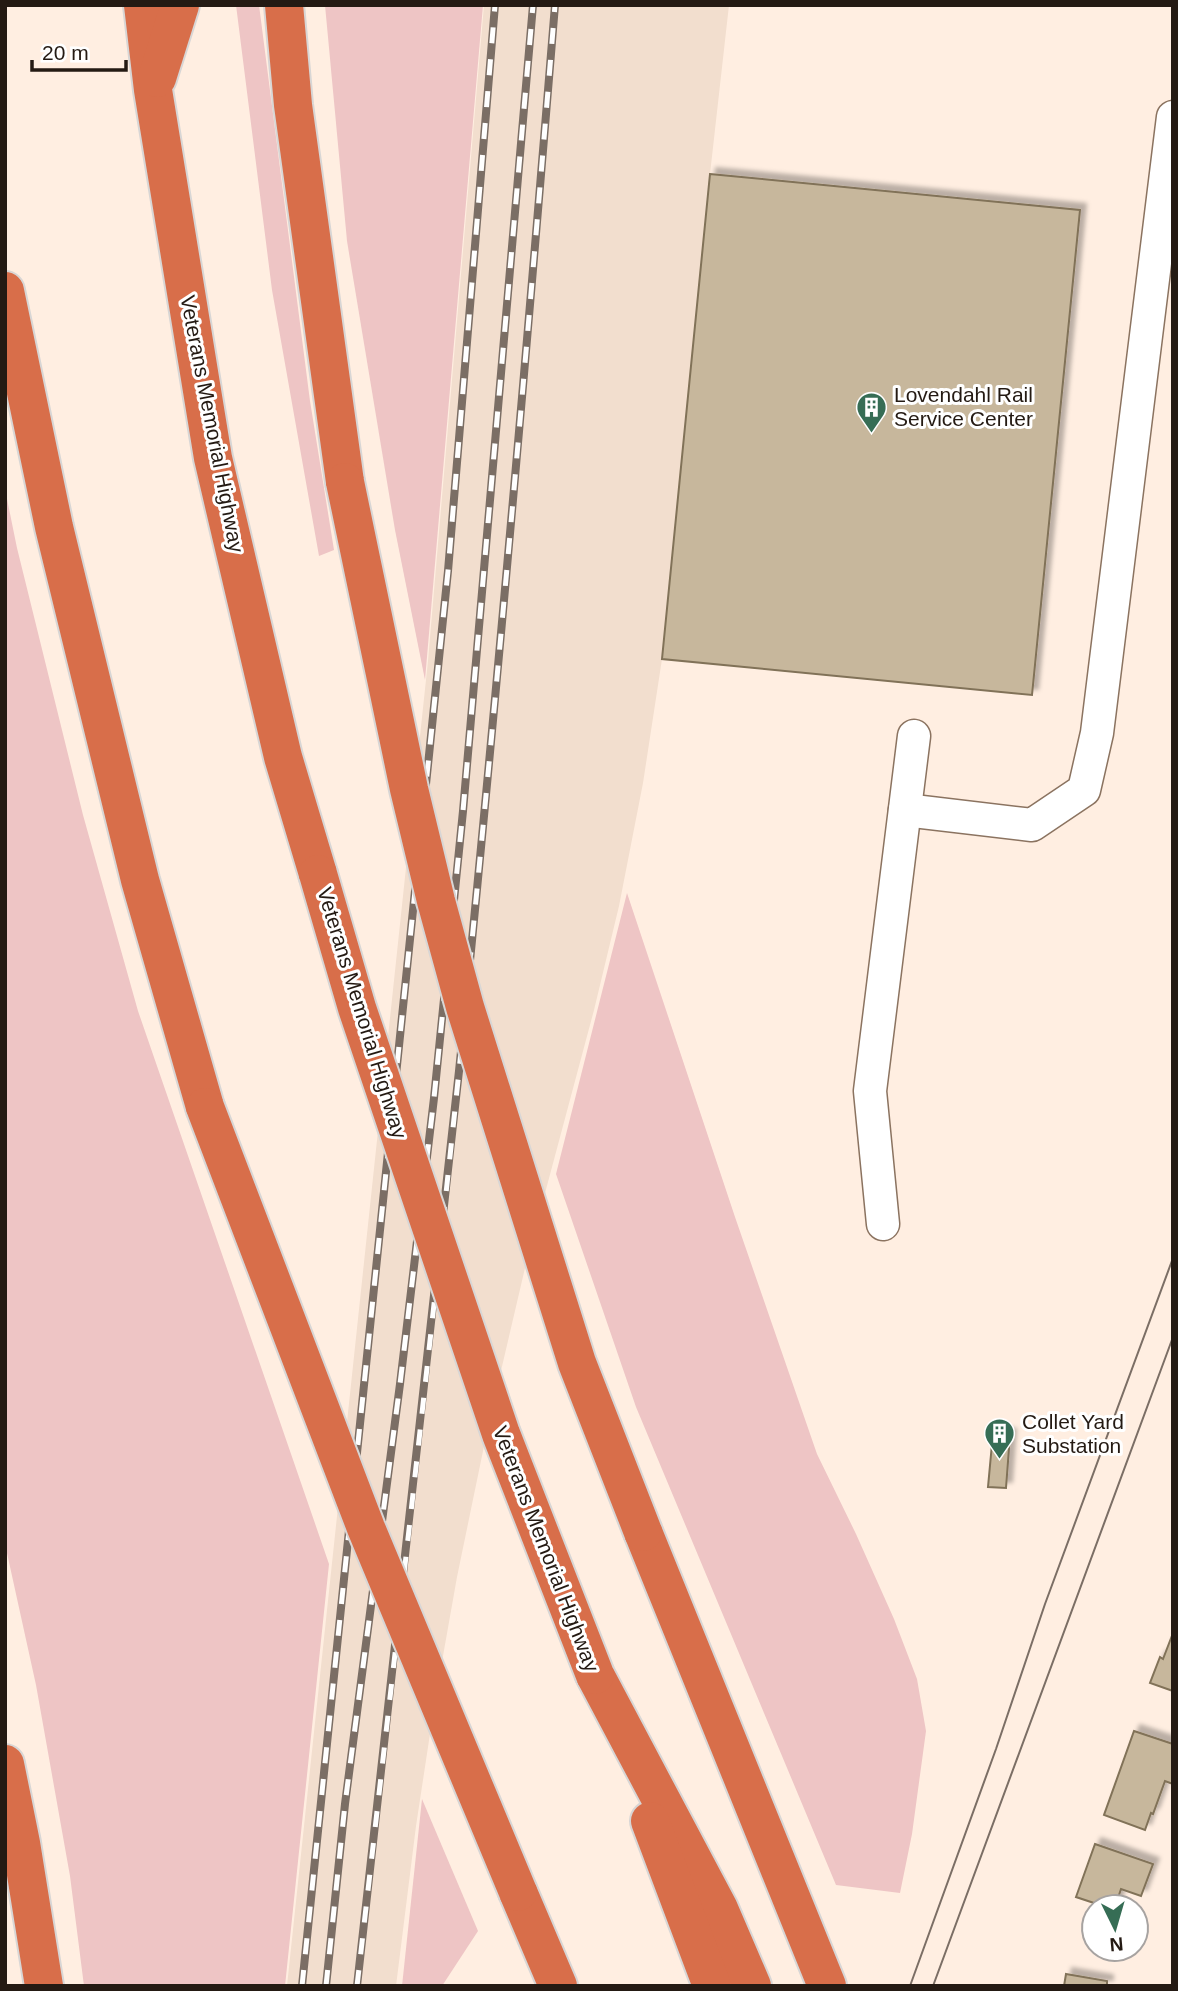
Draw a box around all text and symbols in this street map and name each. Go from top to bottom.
scale bar [32,28,126,72]
text: 20 m [42,41,89,64]
street label: Veterans Memorial Highway [176,293,249,555]
place label: Lovendahl Rail Service Center [894,383,1033,430]
building icon: Lovendahl Rail Service Center [854,390,888,434]
street label: Veterans Memorial Highway [313,884,412,1142]
place label: Collet Yard Substation [1022,1410,1124,1457]
building icon: Collet Yard Substation [982,1417,1016,1461]
street label: Veterans Memorial Highway [489,1423,604,1675]
north arrow [1080,1893,1150,1963]
text: N [1109,1933,1124,1955]

